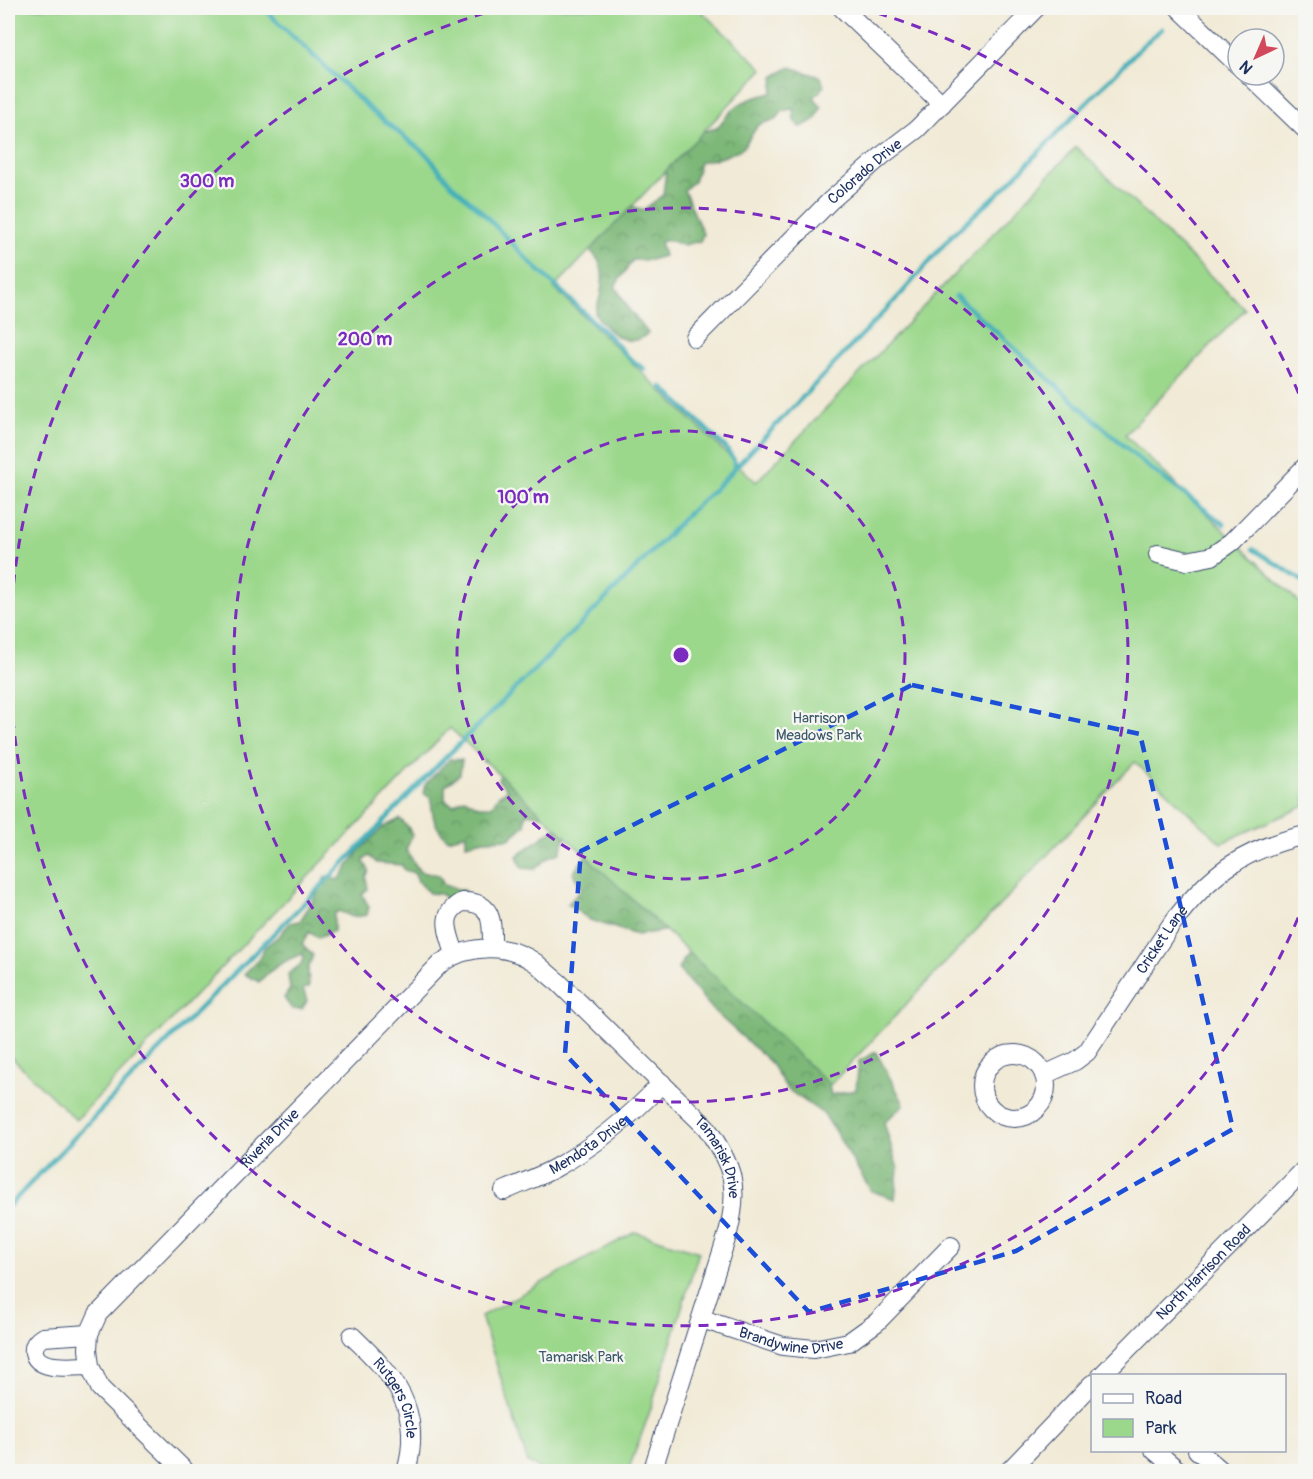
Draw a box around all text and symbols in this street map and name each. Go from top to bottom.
north arrow [1226,27,1286,87]
text: N [1235,56,1257,78]
street label: Colorado Drive [824,134,906,208]
text: 300 m [180,170,234,193]
text: 200 m [338,328,392,351]
text: 100 m [497,486,549,509]
centre of rings [671,645,691,665]
park label: Harrison Meadows Park [776,709,863,745]
street label: Cricket Lane [1132,901,1192,978]
street label: Riveria Drive [236,1104,303,1172]
street label: Tamarisk Drive [690,1111,743,1199]
street label: Mendota Drive [546,1112,631,1179]
street label: North Harrison Road [1152,1220,1255,1324]
street label: Brandywine Drive [737,1323,846,1359]
park label: Tamarisk Park [538,1348,624,1367]
street label: Rutgers Circle [369,1354,421,1439]
legend [1091,1374,1286,1452]
text: Road [1145,1387,1182,1410]
text: Park [1145,1417,1177,1440]

